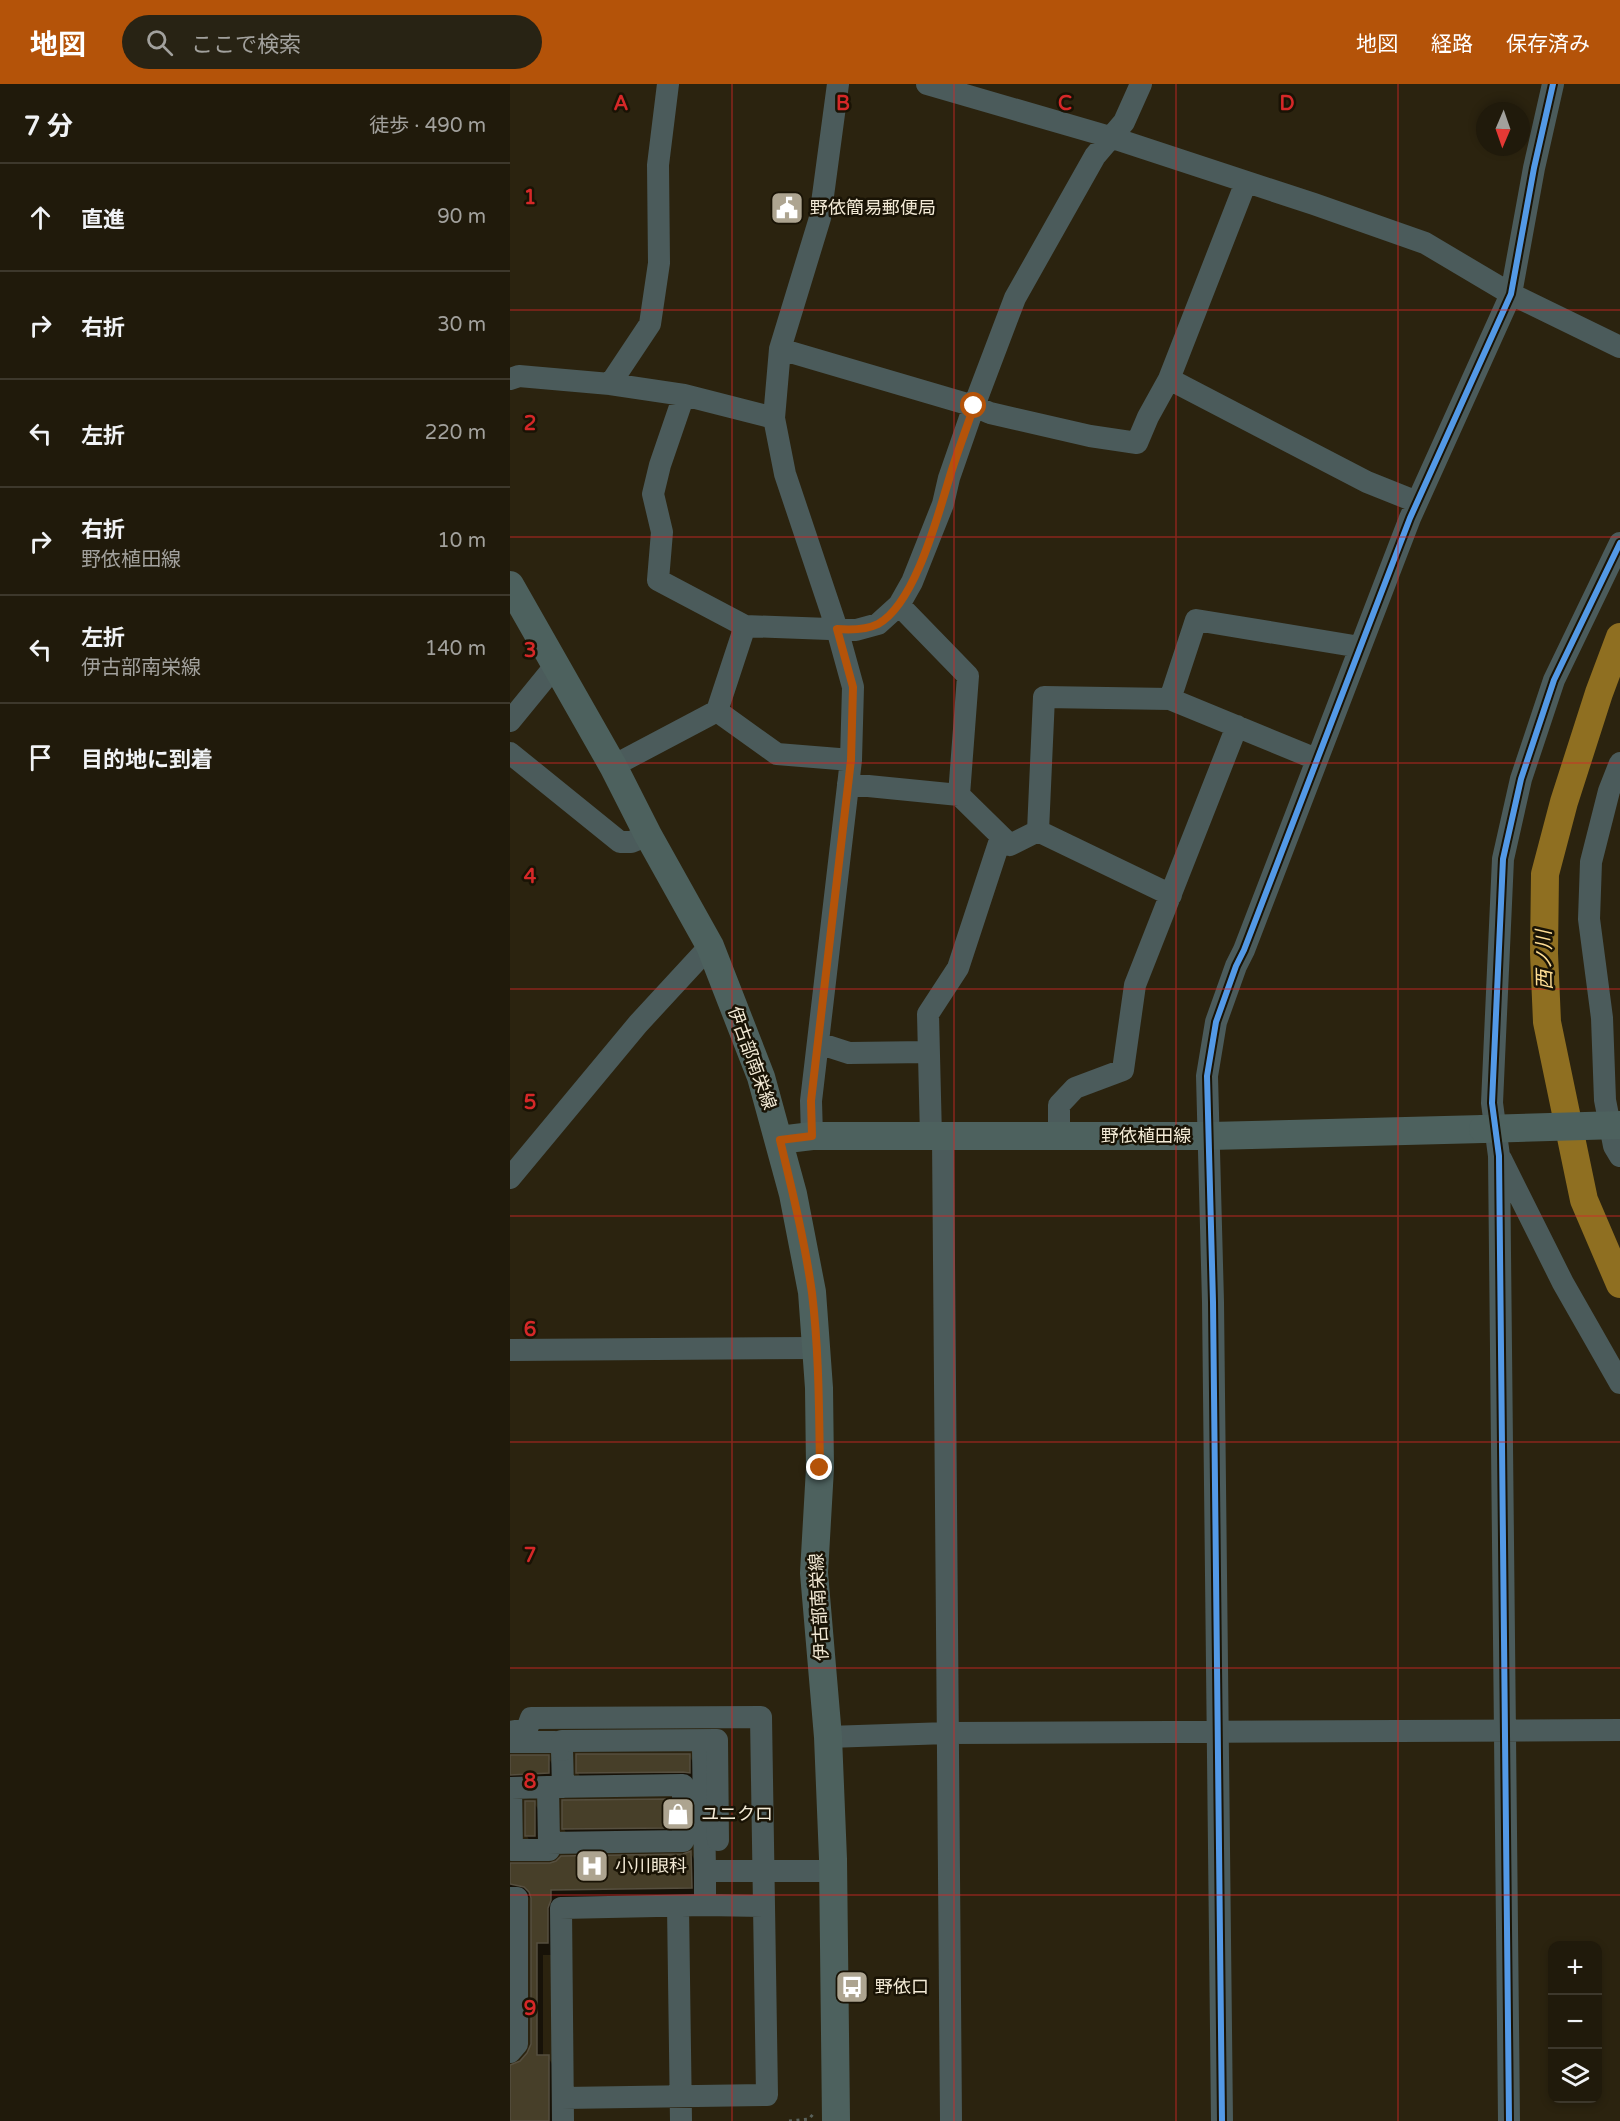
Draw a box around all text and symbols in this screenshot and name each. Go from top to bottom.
search box [122,15,542,69]
icon: search [143,26,176,59]
text: 地図 [30,28,86,62]
text: ここで検索 [191,32,301,58]
text: 地図 [1356,32,1398,57]
text: 経路 [1431,32,1473,57]
text: 保存済み [1506,32,1590,57]
text: A [614,92,629,116]
text: B [836,92,850,116]
text: C [1058,92,1072,116]
text: D [1279,92,1295,116]
north arrow [1476,102,1530,156]
text: 7 分 [24,111,73,142]
text: 徒歩 · 490 m [369,114,486,138]
text: 1 [524,186,536,210]
public building icon: 野依簡易郵便局 [769,190,805,226]
place label: 野依簡易郵便局 [810,197,936,219]
icon: ahead [24,201,57,234]
text: 90 m [437,205,486,229]
text: 直進 [81,207,125,233]
icon: right [24,309,57,342]
text: 30 m [437,313,486,337]
text: 右折 [81,315,125,341]
route start [960,392,986,418]
text: 2 [524,412,536,436]
icon: left [24,417,57,450]
text: 220 m [425,421,486,445]
text: 左折 [81,423,125,449]
text: 右折 [81,517,125,543]
icon: right [24,525,57,558]
text: 10 m [437,529,486,553]
text: 野依植田線 [81,548,181,572]
text: 左折 [81,625,125,651]
icon: left [24,633,57,666]
text: 140 m [425,637,486,661]
text: 3 [524,639,536,663]
text: 伊古部南栄線 [81,656,201,680]
icon: arrive [24,741,57,774]
text: 目的地に到着 [81,747,213,773]
text: 4 [524,865,537,889]
water label: 西ノ川 [1532,928,1558,990]
street label: 伊古部南栄線 [723,1003,781,1113]
text: 5 [524,1091,536,1115]
street label: 野依植田線 [1101,1125,1191,1147]
text: 6 [524,1318,536,1342]
route end [806,1454,832,1480]
text: 7 [524,1544,536,1568]
street label: 伊古部南栄線 [805,1552,833,1662]
text: 8 [524,1770,536,1794]
shop icon: ユニクロ [660,1796,696,1832]
place label: ユニクロ [701,1803,773,1825]
hospital icon: 小川眼科 [574,1848,610,1884]
place label: 小川眼科 [615,1855,687,1877]
map controls [1548,1941,1602,2103]
button: + [1548,1941,1602,1995]
bus stop icon: 野依口 [834,1969,870,2005]
place label: 野依口 [875,1976,929,1998]
button: − [1548,1995,1602,2049]
text: 9 [524,1997,536,2021]
button: layers [1548,2049,1602,2103]

